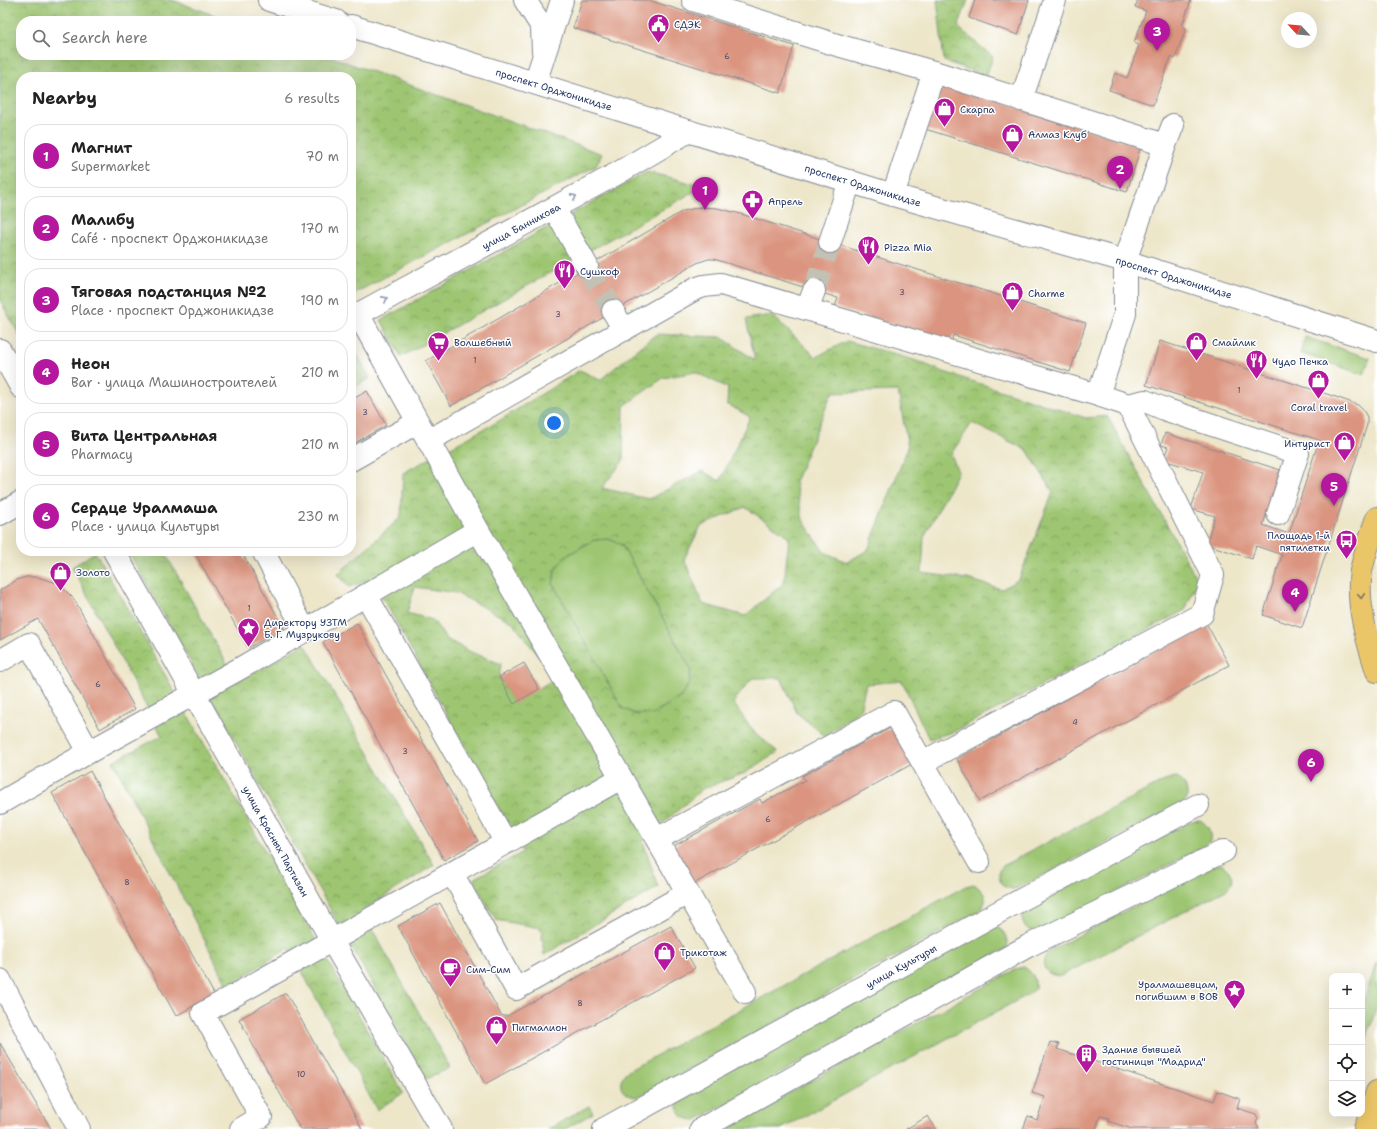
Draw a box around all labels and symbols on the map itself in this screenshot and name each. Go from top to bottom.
public building icon: СДЭК [645,11,671,44]
north arrow [1281,12,1317,48]
place label: СДЭК [674,18,701,31]
pin: 3 [1144,18,1170,51]
house number: 6 [724,51,730,62]
street label: проспект Орджоникидзе [494,66,614,114]
shop icon: Скарпа [932,96,958,129]
place label: Скарпа [960,103,996,116]
shop icon: Алмаз Клуб [999,121,1025,154]
place label: Алмаз Клуб [1028,128,1087,141]
pin: 2 [1107,156,1133,189]
street label: проспект Орджоникидзе [803,162,923,210]
pin: 1 [692,177,718,210]
pharmacy icon: Апрель [740,188,766,221]
one-way arrow [569,195,577,202]
place label: Апрель [768,195,803,208]
street label: улица Банникова [480,200,563,253]
restaurant icon: Pizza Mia [855,234,881,267]
place label: Pizza Mia [884,241,933,254]
street label: проспект Орджоникидзе [1114,254,1234,302]
restaurant icon: Сушкоф [552,258,578,291]
place label: Сушкоф [580,265,620,278]
shop icon: Charme [1000,280,1026,313]
house number: 3 [899,287,905,298]
place label: Charme [1028,287,1065,300]
one-way arrow [381,296,388,304]
house number: 3 [555,309,561,320]
supermarket icon: Волшебный [426,329,452,362]
shop icon: Смайлик [1183,329,1209,362]
place label: Волшебный [454,336,512,349]
place label: Смайлик [1212,336,1257,349]
restaurant icon: Чудо Печка [1244,348,1270,381]
house number: 1 [473,355,477,366]
place label: Чудо Печка [1272,355,1329,368]
shop icon: Coral travel [1306,368,1332,401]
house number: 1 [1237,385,1241,396]
place label: Coral travel [1291,401,1347,414]
house number: 3 [362,407,368,418]
your location [544,413,564,433]
shop icon: Интурист [1332,430,1358,463]
place label: Интурист [1284,437,1331,450]
pin: 5 [1321,473,1347,506]
bus stop icon: Площадь 1-й пятилетки [1333,528,1359,561]
place label: Площадь 1-й пятилетки [1267,529,1330,554]
shop icon: Золото [47,559,73,592]
place label: Золото [76,566,110,579]
pin: 4 [1282,579,1308,612]
one-way arrow [1356,593,1365,599]
house number: 1 [247,603,251,614]
place icon: Директору УЗТМ Б. Г. Музрукову [235,615,261,648]
place label: Директору УЗТМ Б. Г. Музрукову [264,616,347,641]
house number: 6 [95,679,101,690]
house number: 4 [1072,717,1078,728]
house number: 3 [402,746,408,757]
pin: 6 [1298,749,1324,782]
street label: улица Красных Партизан [240,783,312,899]
house number: 6 [765,814,771,825]
house number: 8 [124,877,130,888]
shop icon: Трикотаж [652,939,678,972]
street label: улица Культуры [864,942,939,991]
place label: Трикотаж [680,946,727,959]
cafe icon: Сим-Сим [438,956,464,989]
place label: Сим-Сим [466,963,511,976]
place icon: Уралмашевцам, погибшим в ВОВ [1221,977,1247,1010]
place label: Уралмашевцам, погибшим в ВОВ [1135,978,1218,1003]
house number: 8 [577,998,583,1009]
shop icon: Пигмалион [484,1014,510,1047]
place label: Пигмалион [512,1021,567,1034]
building icon: Здание бывшей гостиницы "Мадрид" [1074,1042,1100,1075]
place label: Здание бывшей гостиницы "Мадрид" [1102,1043,1206,1068]
house number: 10 [297,1069,305,1080]

